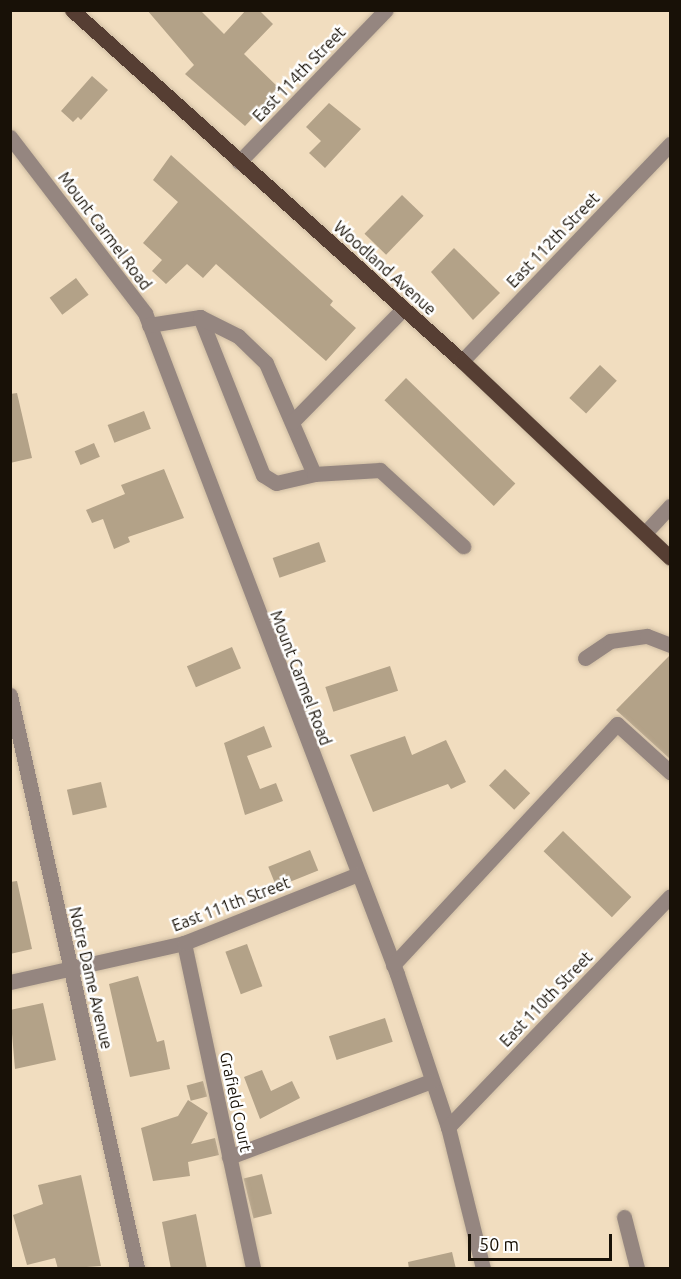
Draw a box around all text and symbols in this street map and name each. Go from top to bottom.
street label: East 114th Street [249,22,349,126]
street label: Mount Carmel Road [54,168,156,294]
street label: East 112th Street [503,188,603,292]
street label: Woodland Avenue [330,217,440,319]
street label: Mount Carmel Road [266,608,336,748]
street label: East 111th Street [169,873,293,935]
street label: Notre Dame Avenue [65,905,117,1051]
street label: East 110th Street [496,947,596,1051]
street label: Grafield Court [216,1050,256,1154]
scale bar [471,1222,615,1260]
text: 50 m [479,1234,519,1254]

